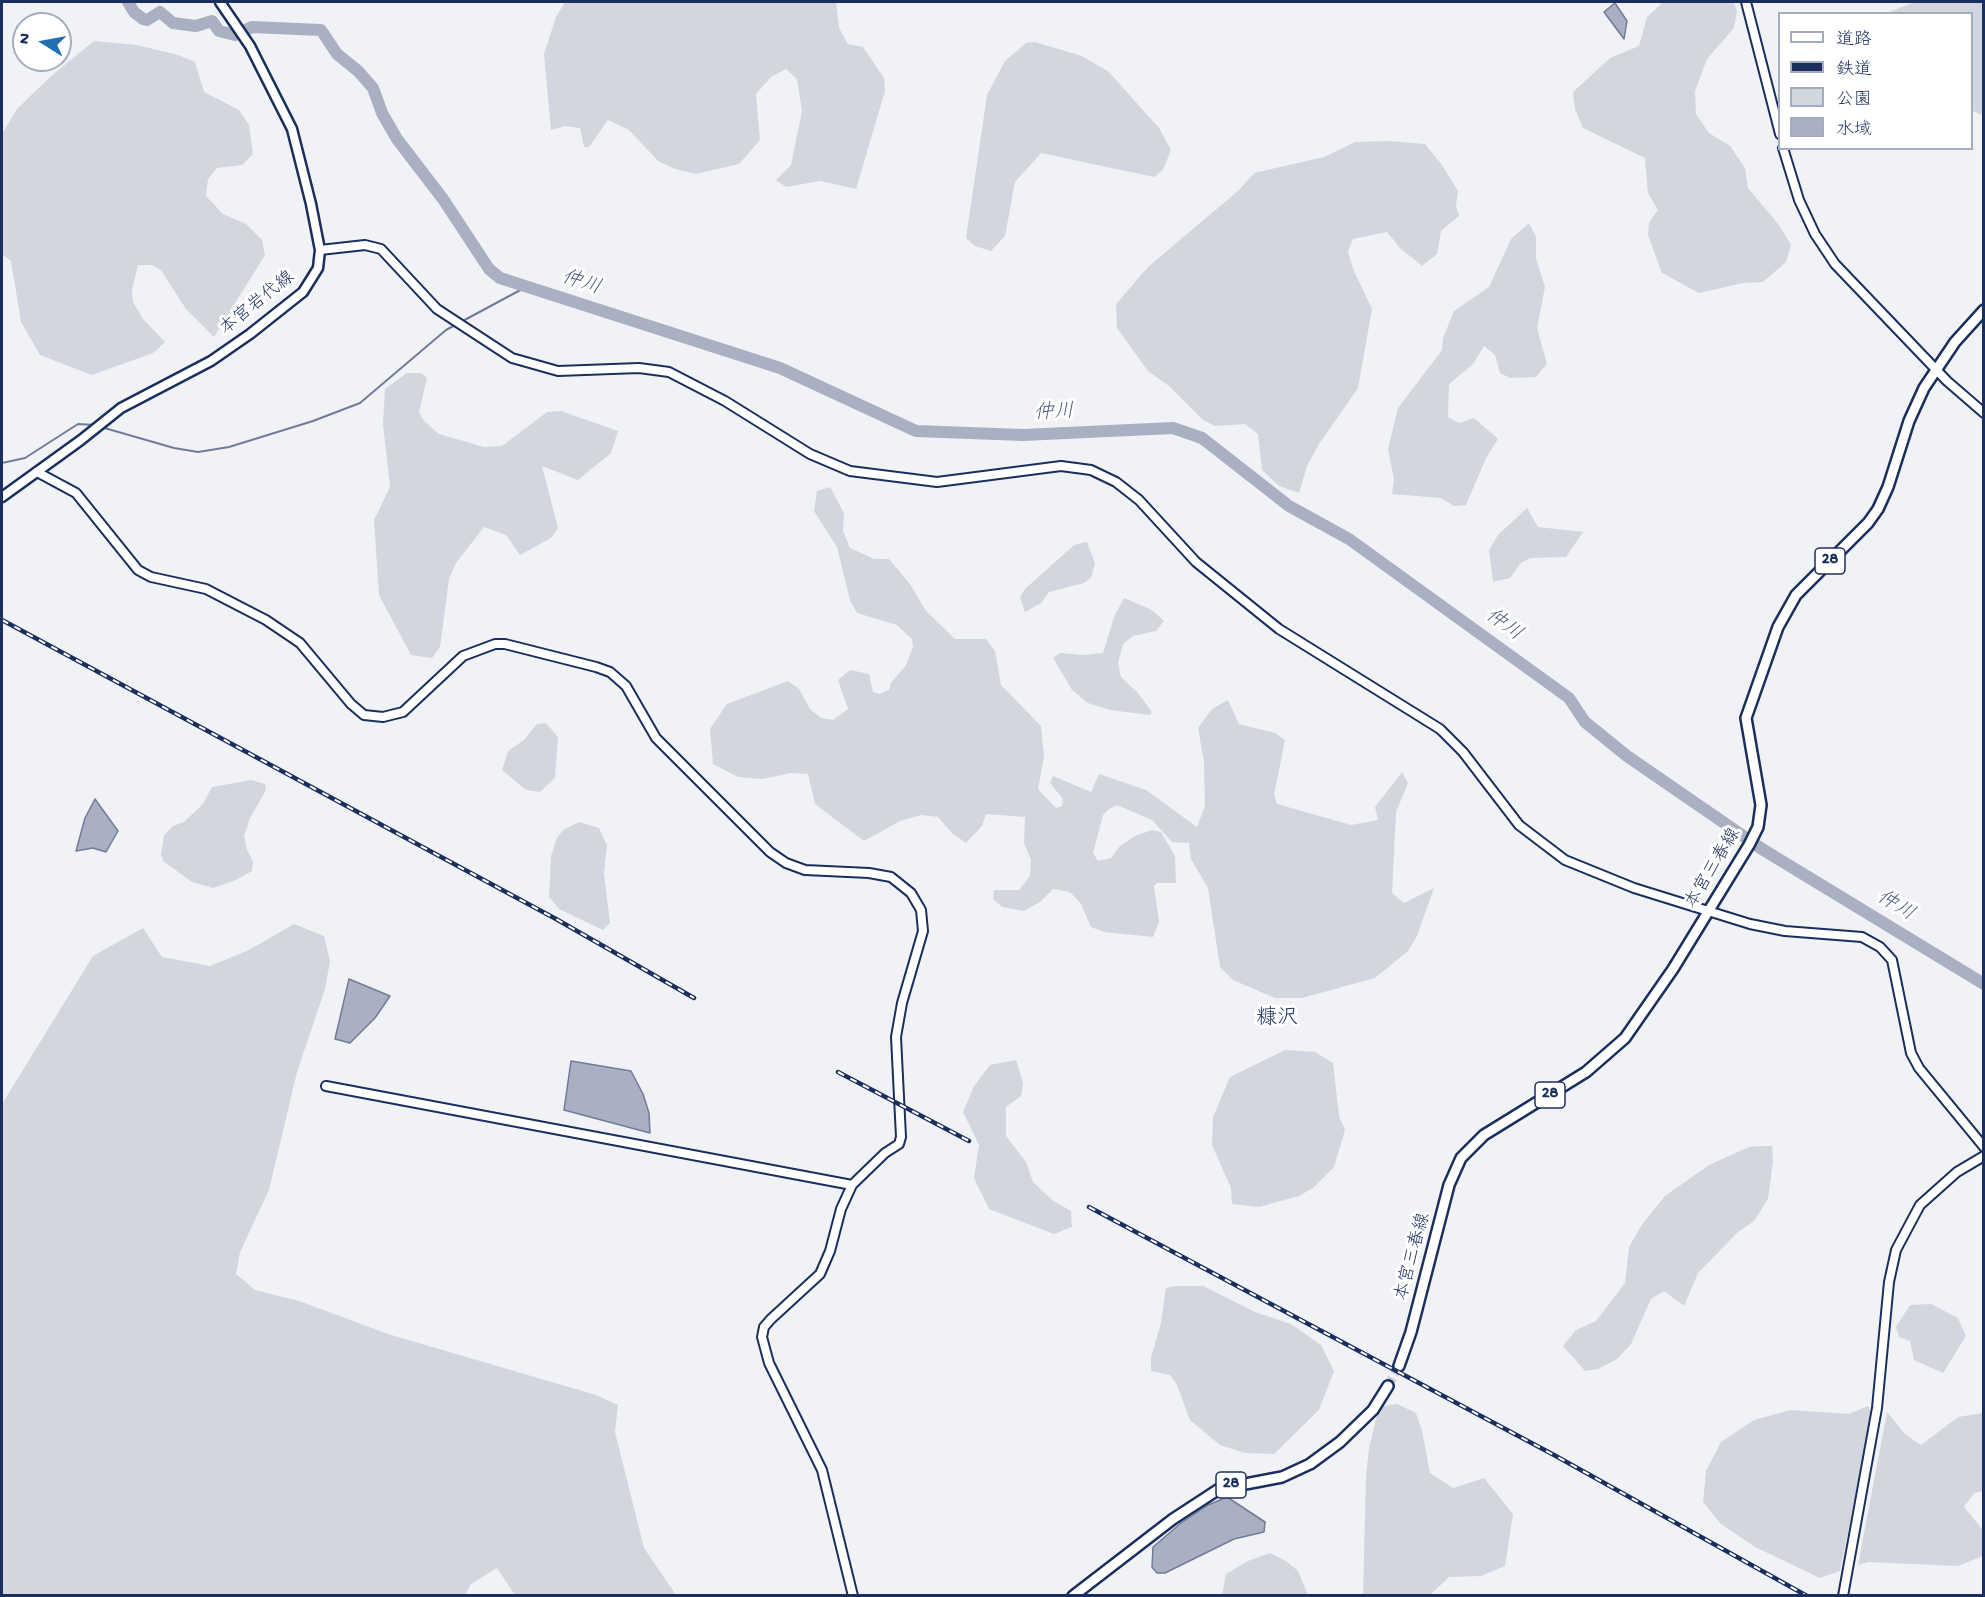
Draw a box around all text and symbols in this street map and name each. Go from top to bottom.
north arrow [12,12,72,72]
legend [1778,12,1973,150]
text: 道路 [1836,30,1872,51]
text: N [15,32,36,46]
text: 鉄道 [1836,60,1872,81]
text: 公園 [1836,90,1872,111]
text: 水域 [1836,120,1872,141]
water label: 仲川 [558,266,604,302]
street label: 本宮岩代線 [216,267,300,341]
water label: 仲川 [1033,401,1075,427]
road number: 28 [1815,548,1845,574]
water label: 仲川 [1480,605,1526,647]
street label: 本宮三春線 [1682,825,1746,913]
water label: 仲川 [1872,886,1918,928]
district label: 糠沢 [1256,1007,1298,1033]
road number: 28 [1535,1082,1565,1108]
street label: 本宮三春線 [1392,1211,1436,1303]
road number: 28 [1216,1472,1246,1498]

